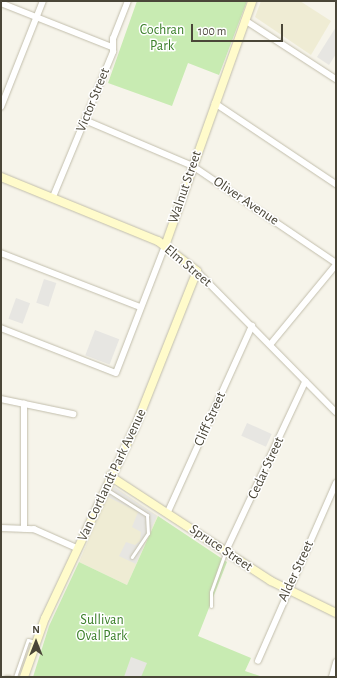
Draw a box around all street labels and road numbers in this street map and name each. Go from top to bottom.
street label: Victor Street [73,66,113,134]
street label: Walnut Street [165,148,205,226]
street label: Oliver Avenue [210,173,282,229]
street label: Elm Street [161,241,215,291]
street label: Cliff Street [191,389,229,449]
street label: Van Cortlandt Park Avenue [74,406,150,544]
street label: Cedar Street [244,434,288,502]
street label: Spruce Street [186,521,256,575]
street label: Alder Street [275,538,317,604]

